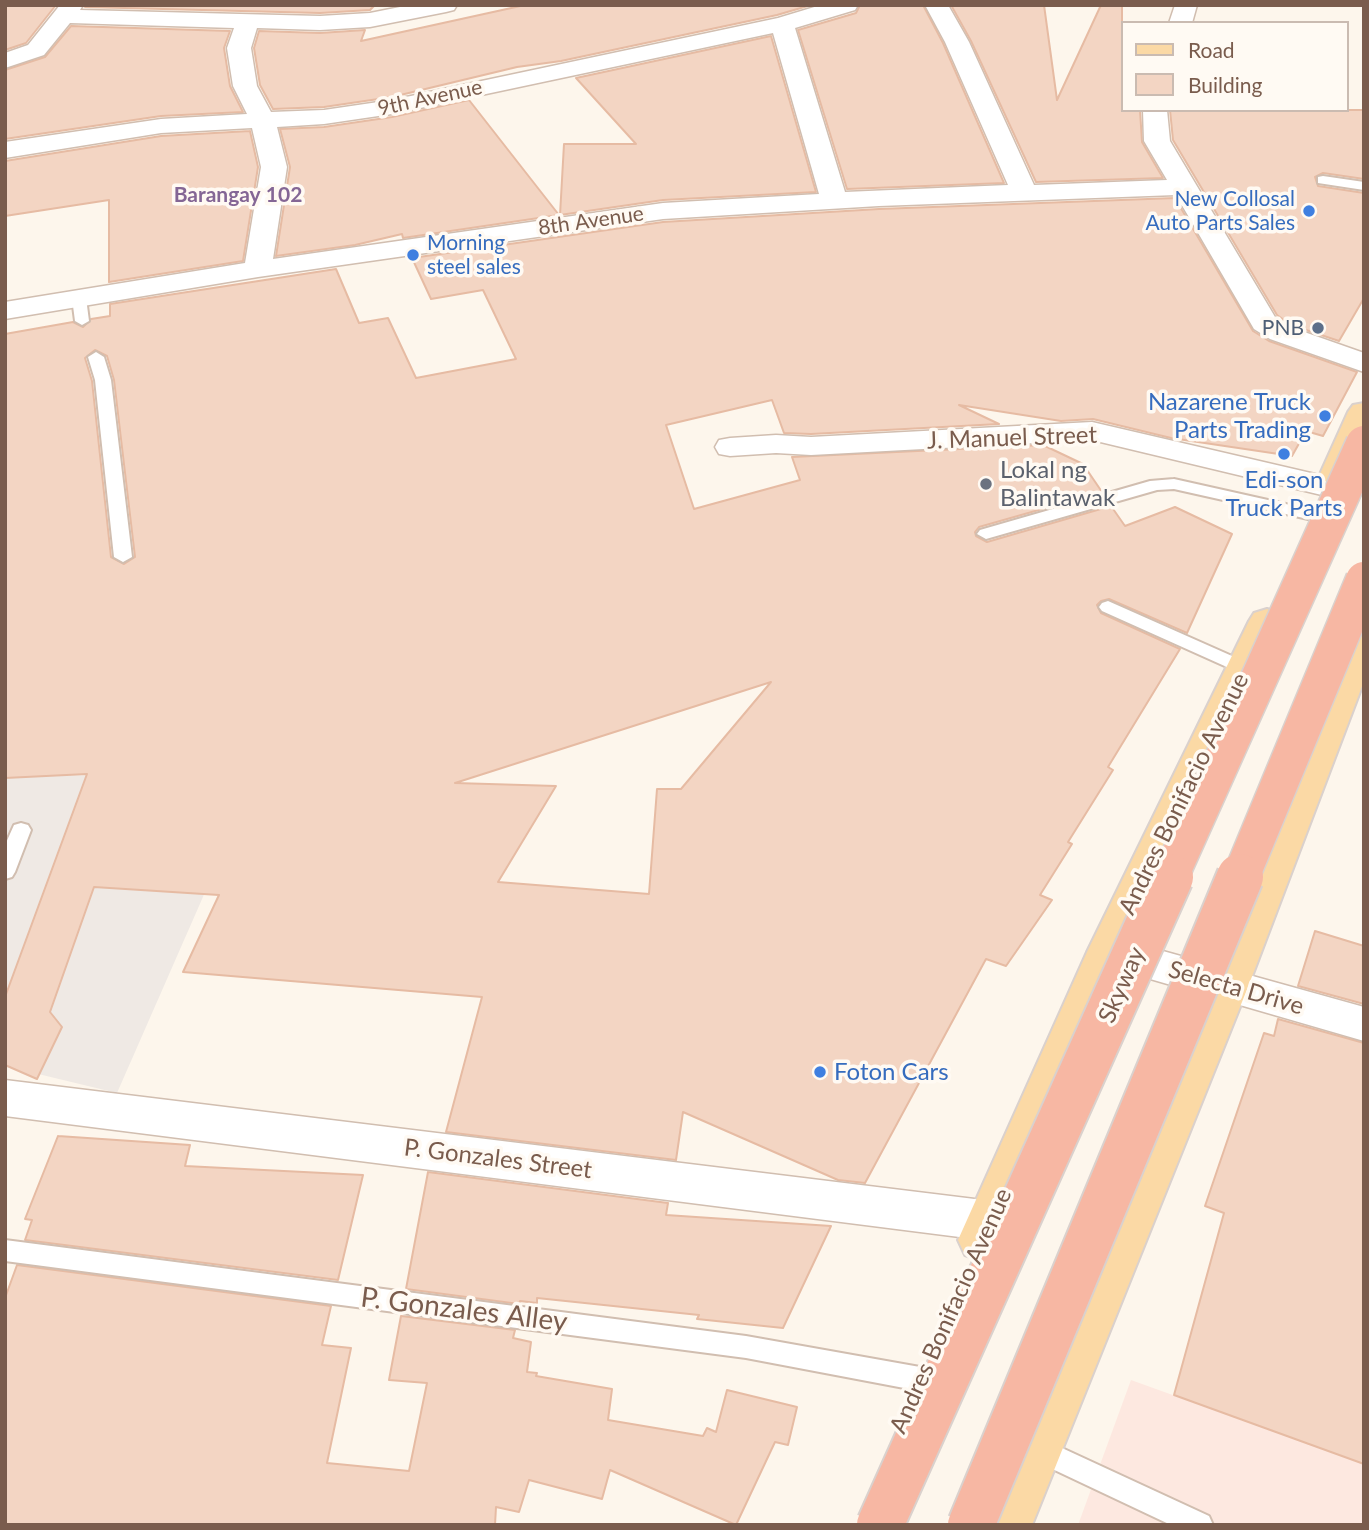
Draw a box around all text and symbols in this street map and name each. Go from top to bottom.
legend [1120,21,1348,112]
text: Road [1188,37,1235,62]
text: Building [1188,72,1263,97]
street label: 9th Avenue [375,75,485,121]
district label: Barangay 102 [174,182,302,208]
place label: New Collosal Auto Parts Sales [1145,186,1295,236]
street label: 8th Avenue [537,201,645,241]
marker: New Collosal Auto Parts Sales [1301,203,1317,219]
place label: Morning steel sales [427,230,521,280]
marker: Morning steel sales [405,247,421,263]
place label: PNB [1262,315,1304,341]
marker: PNB [1310,320,1326,336]
place label: Nazarene Truck Parts Trading [1148,388,1311,444]
marker: Nazarene Truck Parts Trading [1317,408,1333,424]
street label: J. Manuel Street [927,421,1097,455]
marker: Edi-son Truck Parts [1276,446,1292,462]
place label: Lokal ng Balintawak [1000,456,1115,512]
place label: Edi-son Truck Parts [1225,466,1343,522]
marker: Lokal ng Balintawak [978,476,994,492]
street label: Andres Bonifacio Avenue [1113,668,1255,920]
street label: Skyway [1093,943,1151,1027]
street label: Selecta Drive [1165,955,1307,1021]
place label: Foton Cars [834,1058,949,1086]
marker: Foton Cars [812,1064,828,1080]
street label: P. Gonzales Street [402,1133,594,1185]
street label: Andres Bonifacio Avenue [884,1184,1018,1438]
street label: P. Gonzales Alley [359,1281,569,1339]

